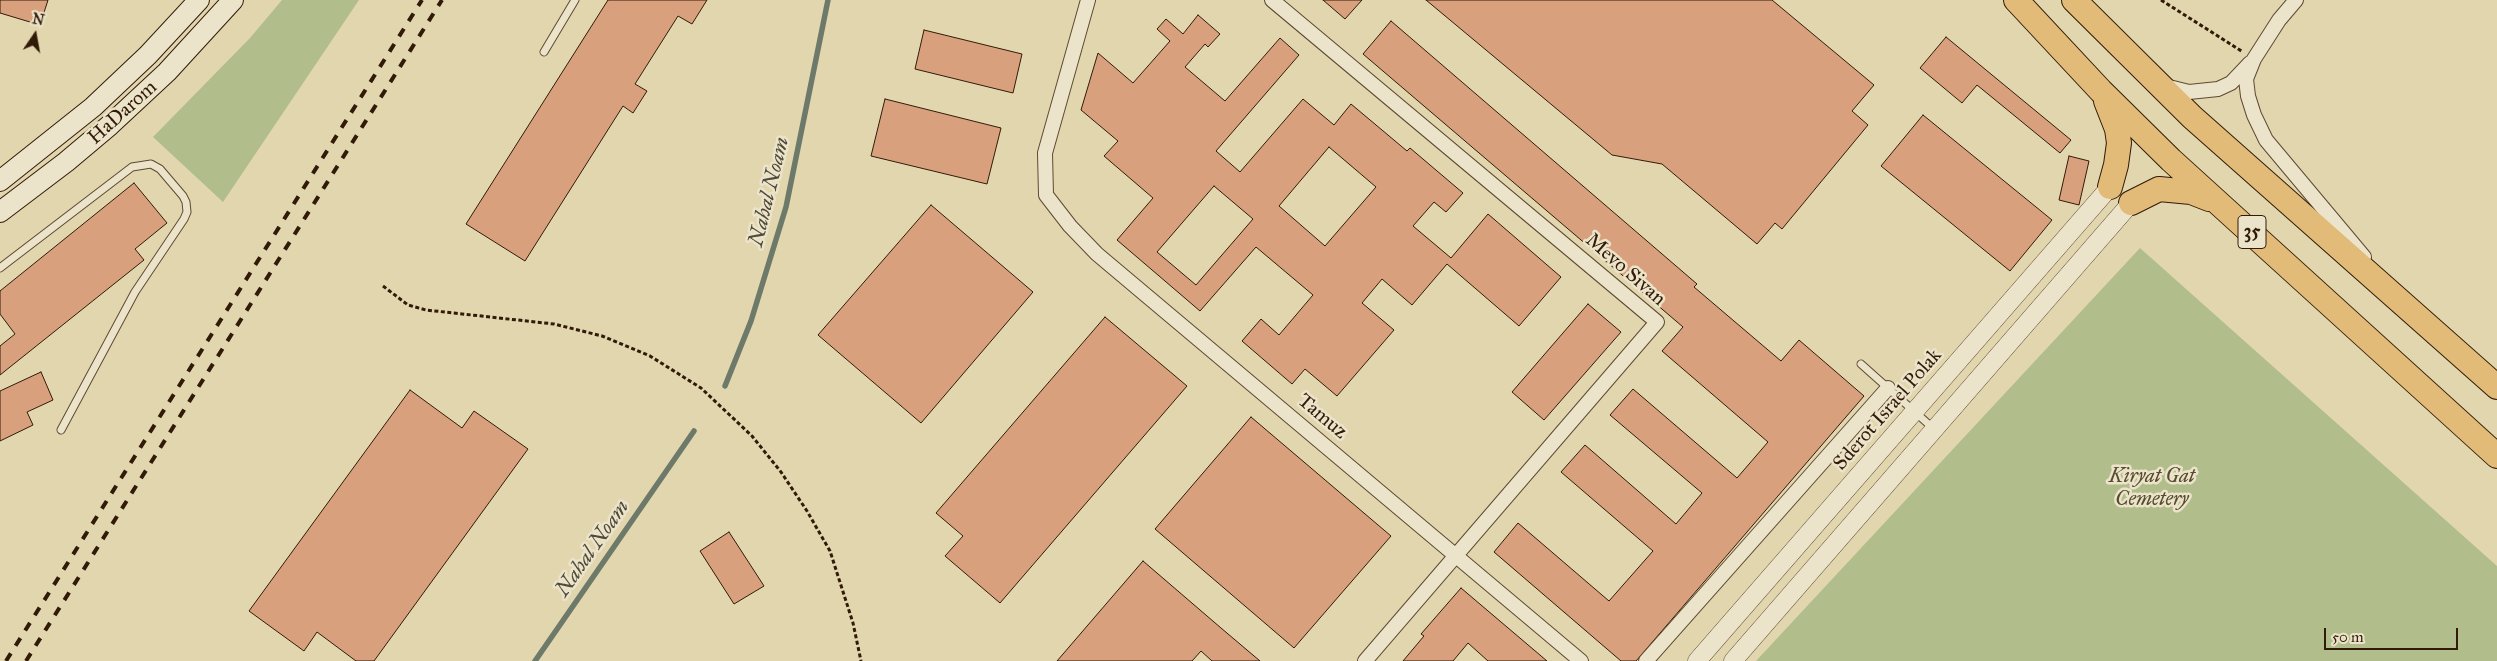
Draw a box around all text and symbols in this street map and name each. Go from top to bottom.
north arrow [10,10,60,60]
text: N [31,10,46,29]
street label: HaDarom [84,76,162,150]
water label: Nahal Noam [744,135,796,249]
road number: 35 [2238,216,2266,248]
street label: Mevo Sivan [1580,229,1670,311]
street label: Sderot Israel Polak [1829,344,1947,476]
street label: Tamuz [1292,389,1352,445]
park label: Kiryat Gat Cemetery [2109,465,2195,512]
water label: Nahal Noam [551,496,635,602]
scale bar [2327,618,2461,650]
text: 50 m [2332,628,2364,646]

